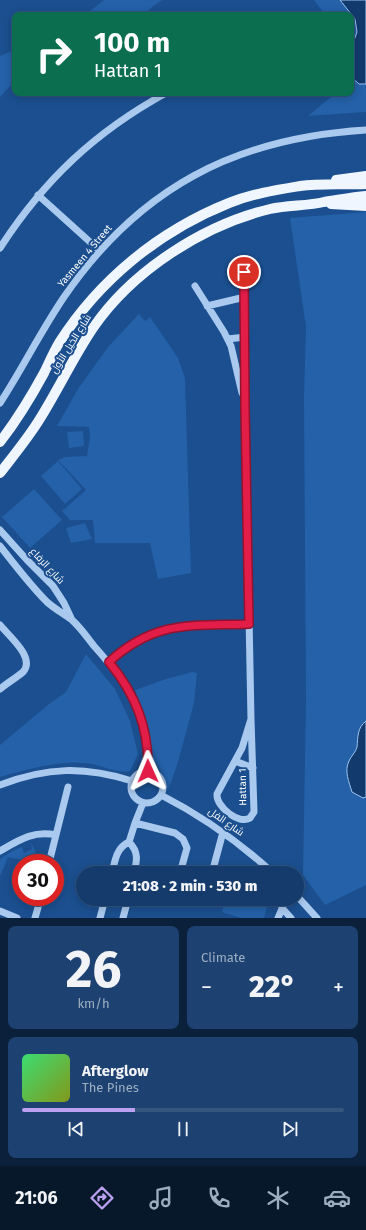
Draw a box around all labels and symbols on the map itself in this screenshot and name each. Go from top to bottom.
street label: Yasmeen 4 Street [55,222,115,290]
pin [227,255,261,289]
street label: شارع الخيل الأول [48,312,94,376]
street label: شارع الرفاع [27,545,67,587]
position arrow [127,750,169,792]
street label: Hattan 1 [237,768,249,806]
street label: شارع الفل [206,805,246,839]
speed limit sign: 30 [12,854,64,906]

